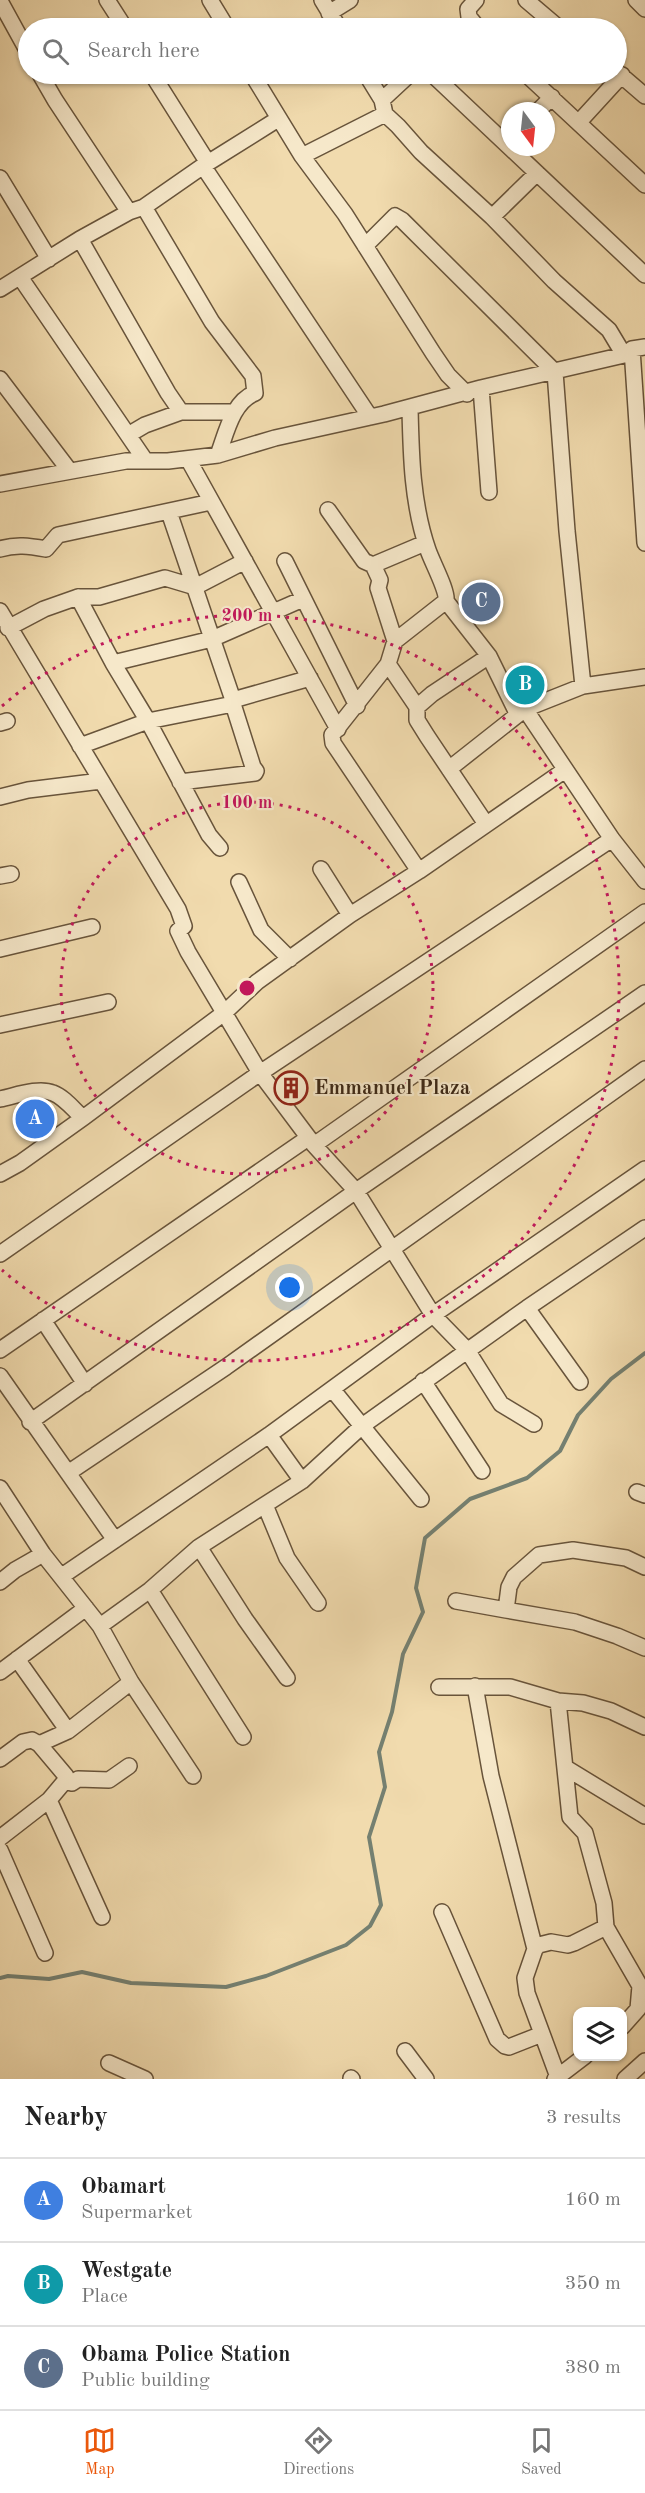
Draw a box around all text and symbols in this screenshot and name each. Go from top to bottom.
search box [18,18,627,84]
icon: search [39,35,72,68]
text: Search here [87,40,200,62]
north arrow [501,102,555,156]
pin: C [462,580,500,624]
text: 200 m [222,607,272,625]
pin: B [506,662,544,708]
text: 100 m [222,794,272,812]
centre of rings [237,978,257,998]
building icon: Emmanuel Plaza [273,1070,309,1106]
place label: Emmanuel Plaza [314,1078,471,1099]
pin: A [15,1096,54,1142]
your location [275,1273,304,1302]
map controls [573,2007,627,2061]
button: layers [573,2007,627,2061]
text: Nearby [24,2105,108,2131]
text: 3 results [546,2108,621,2128]
text: Obamart [81,2176,166,2198]
text: A [36,2190,51,2210]
text: 160 m [565,2190,621,2210]
text: Supermarket [81,2203,192,2223]
text: Westgate [81,2260,172,2282]
text: B [36,2274,51,2294]
text: 350 m [565,2274,621,2294]
text: Place [81,2287,128,2307]
text: Obama Police Station [81,2344,291,2366]
text: C [37,2358,50,2378]
text: 380 m [565,2358,621,2378]
text: Public building [81,2371,210,2391]
tab: Map [83,2424,116,2480]
tab: Directions [283,2424,354,2480]
tab: Saved [521,2424,562,2480]

